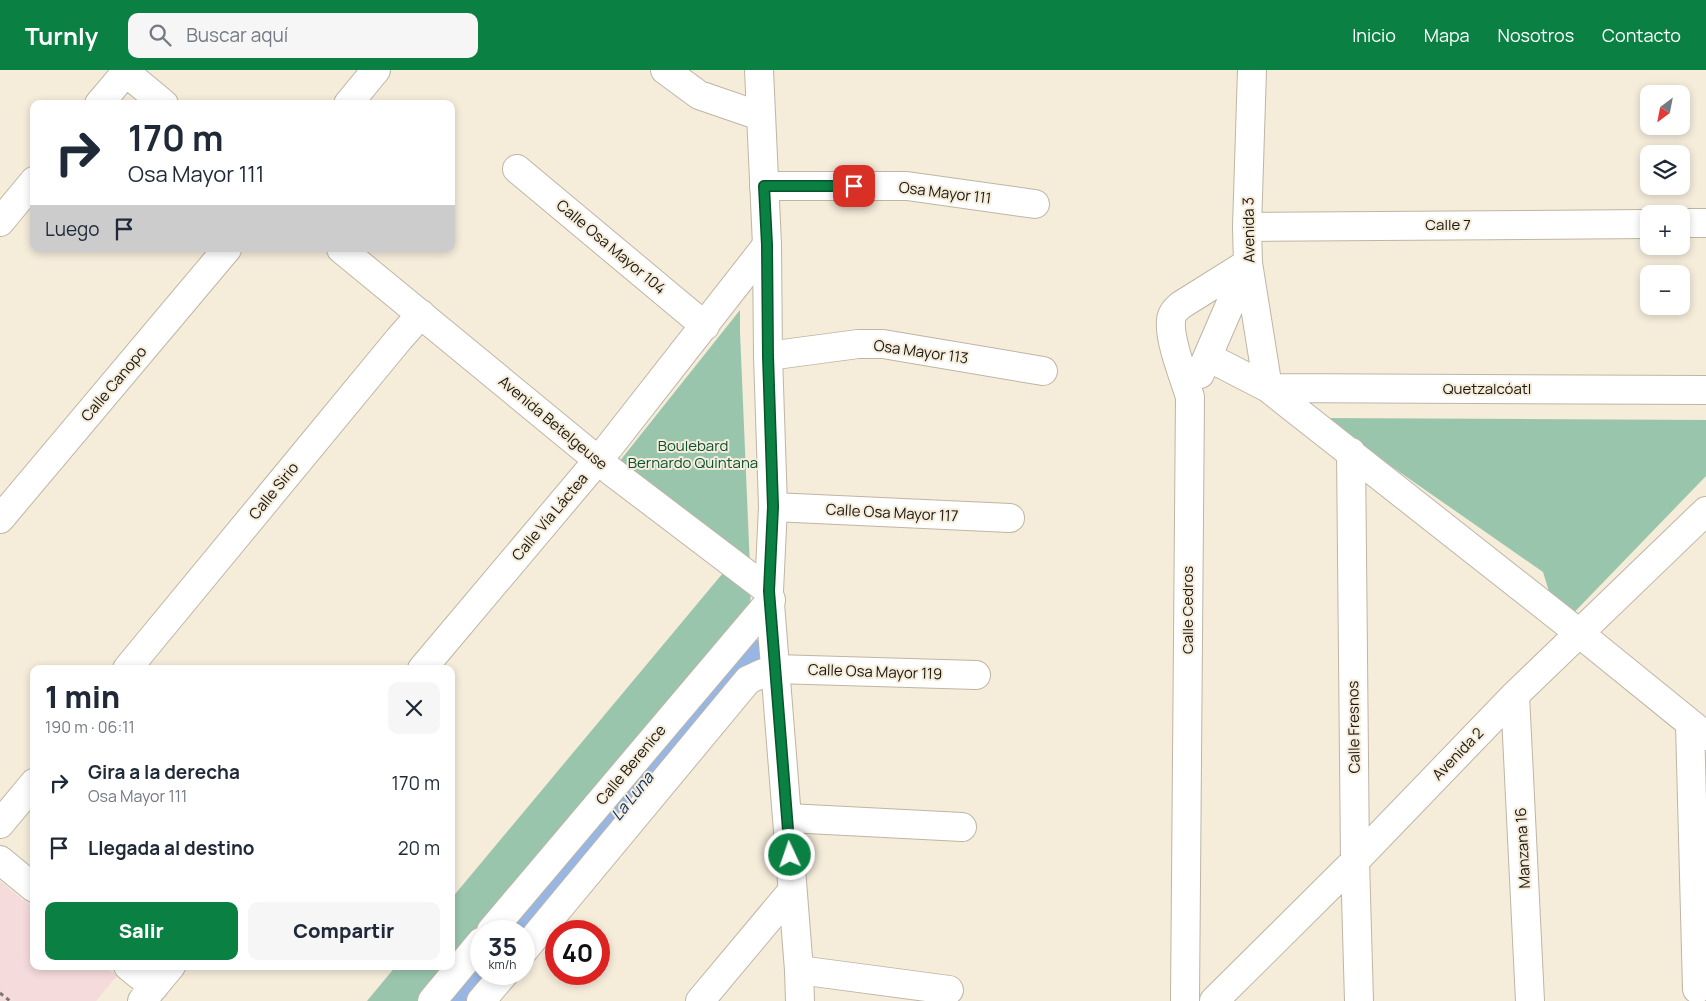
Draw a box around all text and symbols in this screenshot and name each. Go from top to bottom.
search box [128,13,478,58]
text: Turnly [25,19,98,52]
icon: search [146,21,174,49]
text: Buscar aquí [186,22,288,48]
text: Inicio [1352,23,1396,47]
text: Mapa [1424,23,1470,47]
text: Nosotros [1498,23,1574,47]
text: Contacto [1602,23,1681,47]
north arrow [1640,85,1690,135]
map controls [1640,85,1690,315]
text: 170 m [128,114,224,162]
icon: right [45,120,110,185]
button: layers [1640,145,1690,195]
text: Osa Mayor 111 [128,159,264,189]
pin [833,165,875,207]
icon: arrive [840,172,868,200]
street label: Osa Mayor 111 [898,176,992,209]
street label: Calle Osa Mayor 104 [552,195,671,299]
street label: Avenida 3 [1237,197,1260,263]
button: + [1640,205,1690,255]
street label: Calle 7 [1425,214,1471,235]
icon: arrive [110,215,138,243]
text: Luego [45,216,100,242]
button: − [1640,265,1690,315]
street label: Osa Mayor 113 [872,334,970,369]
street label: Calle Canopo [76,341,151,426]
street label: Avenida Betelgeuse [494,371,613,475]
street label: Quetzalcóatl [1443,378,1531,399]
park label: Boulebard Bernardo Quintana [628,435,758,473]
street label: Calle Sirio [244,457,303,524]
street label: Calle Vía Láctea [507,468,592,565]
street label: Calle Osa Mayor 117 [825,499,959,526]
street label: Calle Cedros [1177,566,1198,654]
street label: Calle Osa Mayor 119 [808,659,942,684]
text: 1 min [45,676,120,717]
street label: Calle Fresnos [1342,680,1365,774]
button: close [388,682,440,734]
text: 190 m · 06:11 [45,716,135,738]
street label: Calle Berenice [591,720,671,809]
street label: Avenida 2 [1427,723,1488,785]
text: Gira a la derecha [88,759,240,785]
water label: La Luna [606,766,659,825]
icon: right [45,769,73,797]
text: 170 m [392,770,440,796]
text: Osa Mayor 111 [88,785,187,807]
street label: Manzana 16 [1510,807,1535,889]
position arrow [763,828,815,880]
icon: arrive [45,834,73,862]
text: Llegada al destino [88,835,255,861]
text: 20 m [398,835,440,861]
button: Salir [45,902,238,960]
button: Compartir [248,902,440,960]
speed limit sign: 40 [545,920,610,985]
text: 35 [488,929,517,964]
text: km/h [489,956,516,973]

